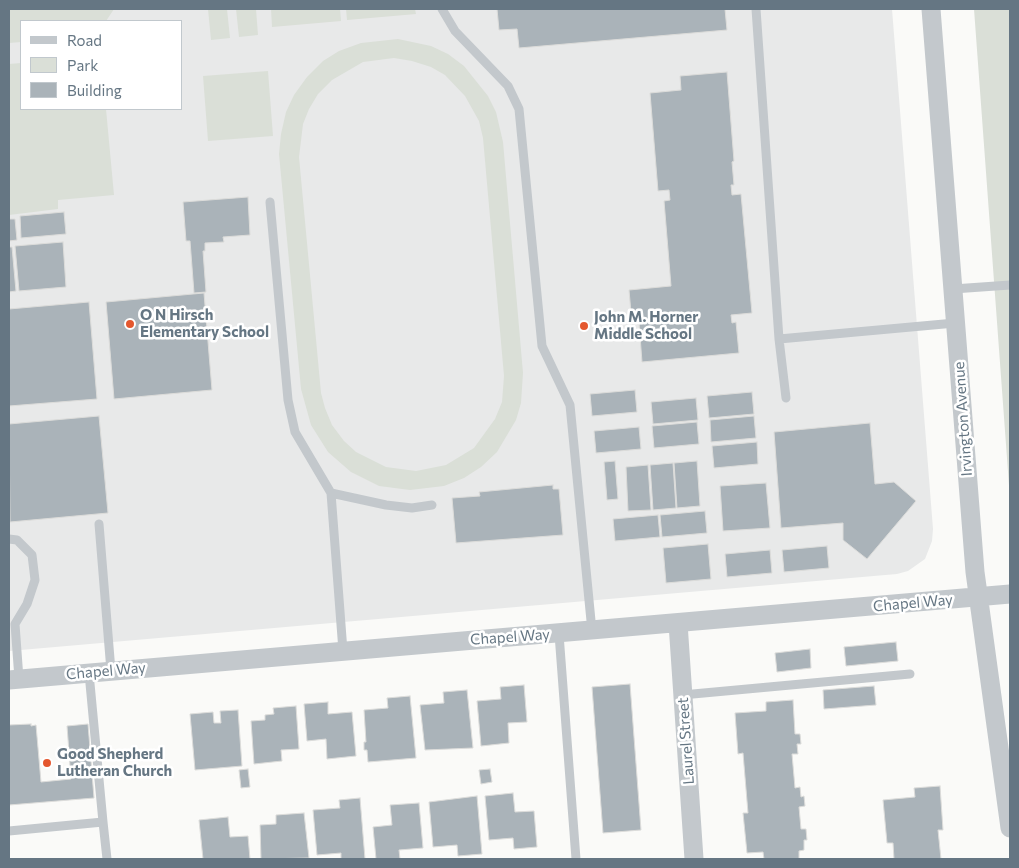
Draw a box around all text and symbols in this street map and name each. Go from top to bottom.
legend [20,20,182,110]
text: Road [67,31,102,49]
text: Park [67,56,98,74]
text: Building [67,81,122,99]
place label: O N Hirsch Elementary School [140,306,269,341]
place label: John M. Horner Middle School [594,308,698,343]
marker: O N Hirsch Elementary School [124,318,136,330]
marker: John M. Horner Middle School [578,320,590,332]
street label: Irvington Avenue [950,361,976,477]
street label: Chapel Way [872,591,954,615]
street label: Chapel Way [469,625,551,649]
street label: Chapel Way [65,659,147,683]
street label: Laurel Street [674,697,698,785]
place label: Good Shepherd Lutheran Church [57,745,172,780]
marker: Good Shepherd Lutheran Church [41,757,53,769]

